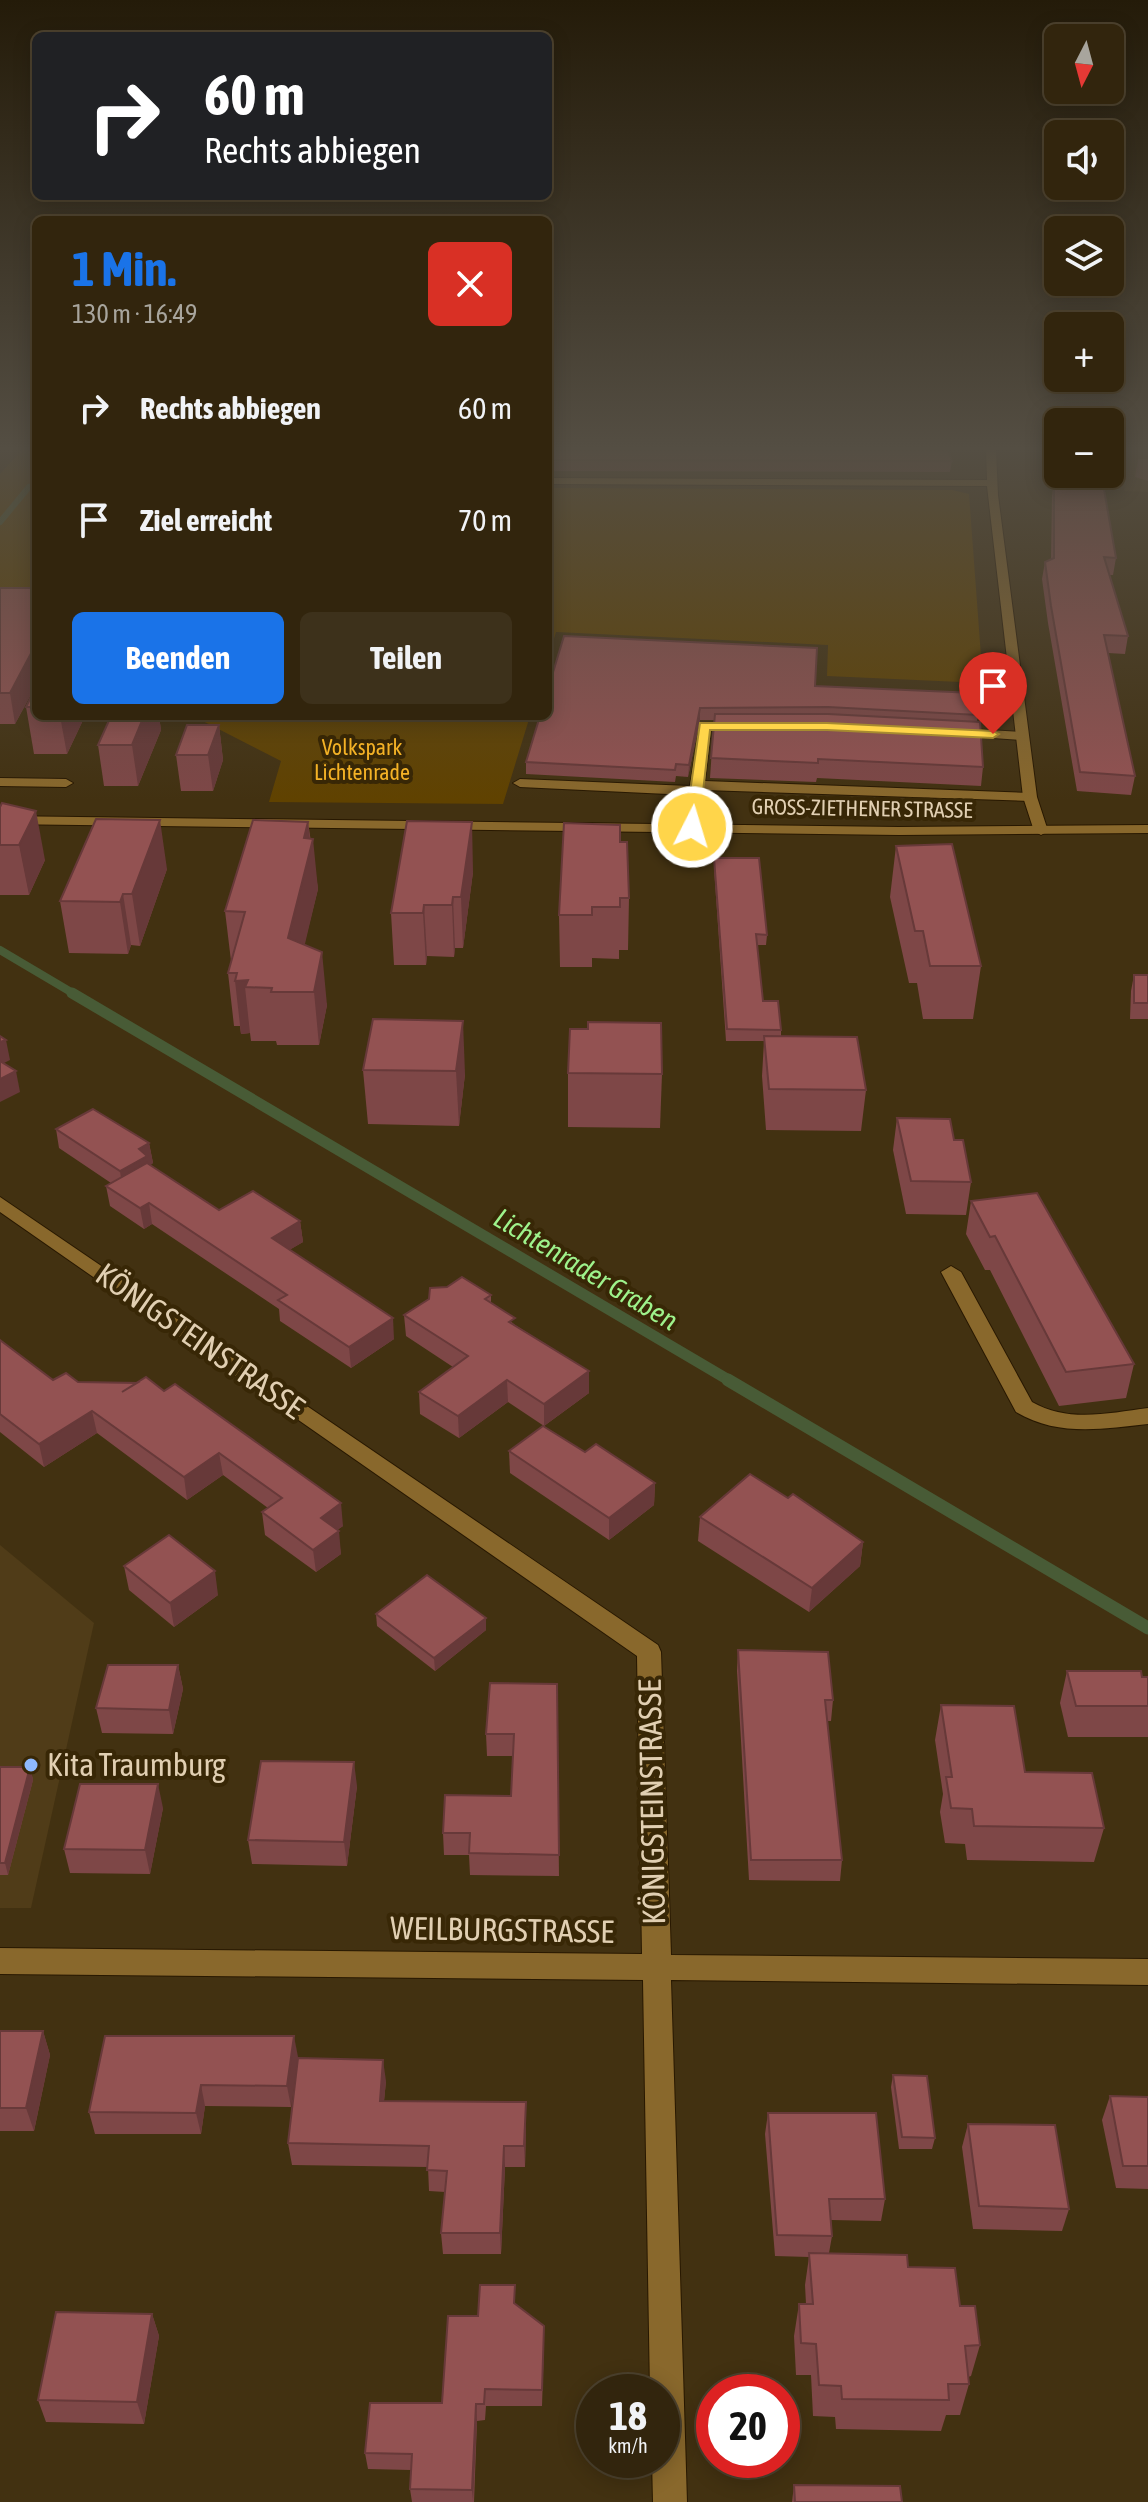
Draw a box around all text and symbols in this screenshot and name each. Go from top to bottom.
north arrow [1044,24,1124,104]
map controls [1044,24,1124,488]
text: 60 m [204,63,305,127]
icon: right [72,64,176,168]
button: sound [1044,120,1124,200]
text: Rechts abbiegen [204,129,421,171]
button: layers [1044,216,1124,296]
text: 1 Min. [72,241,176,296]
button: close [428,242,512,326]
text: 130 m · 16:49 [72,299,197,329]
button: + [1044,312,1124,392]
icon: right [72,386,116,430]
text: Rechts abbiegen [140,391,321,425]
text: 60 m [458,391,512,425]
button: − [1044,408,1124,488]
icon: arrive [72,498,116,542]
text: Ziel erreicht [140,503,272,537]
text: 70 m [458,503,512,537]
button: Beenden [72,612,284,704]
button: Teilen [300,612,512,704]
pin [959,652,1027,734]
icon: arrive [971,664,1015,708]
park label: Volkspark Lichtenrade [314,734,410,785]
position arrow [650,785,734,869]
street label: GROSS-ZIETHENER STRASSE [751,793,973,823]
water label: Lichtenrader Graben [488,1202,684,1337]
street label: KÖNIGSTEINSTRASSE [89,1255,312,1426]
street label: KÖNIGSTEINSTRASSE [631,1679,672,1925]
place label: Kita Traumburg [47,1746,226,1783]
marker: Kita Traumburg [22,1756,40,1774]
street label: WEILBURGSTRASSE [390,1909,615,1950]
speed limit sign: 20 [696,2374,800,2478]
text: 18 [609,2393,647,2438]
text: km/h [608,2434,648,2457]

